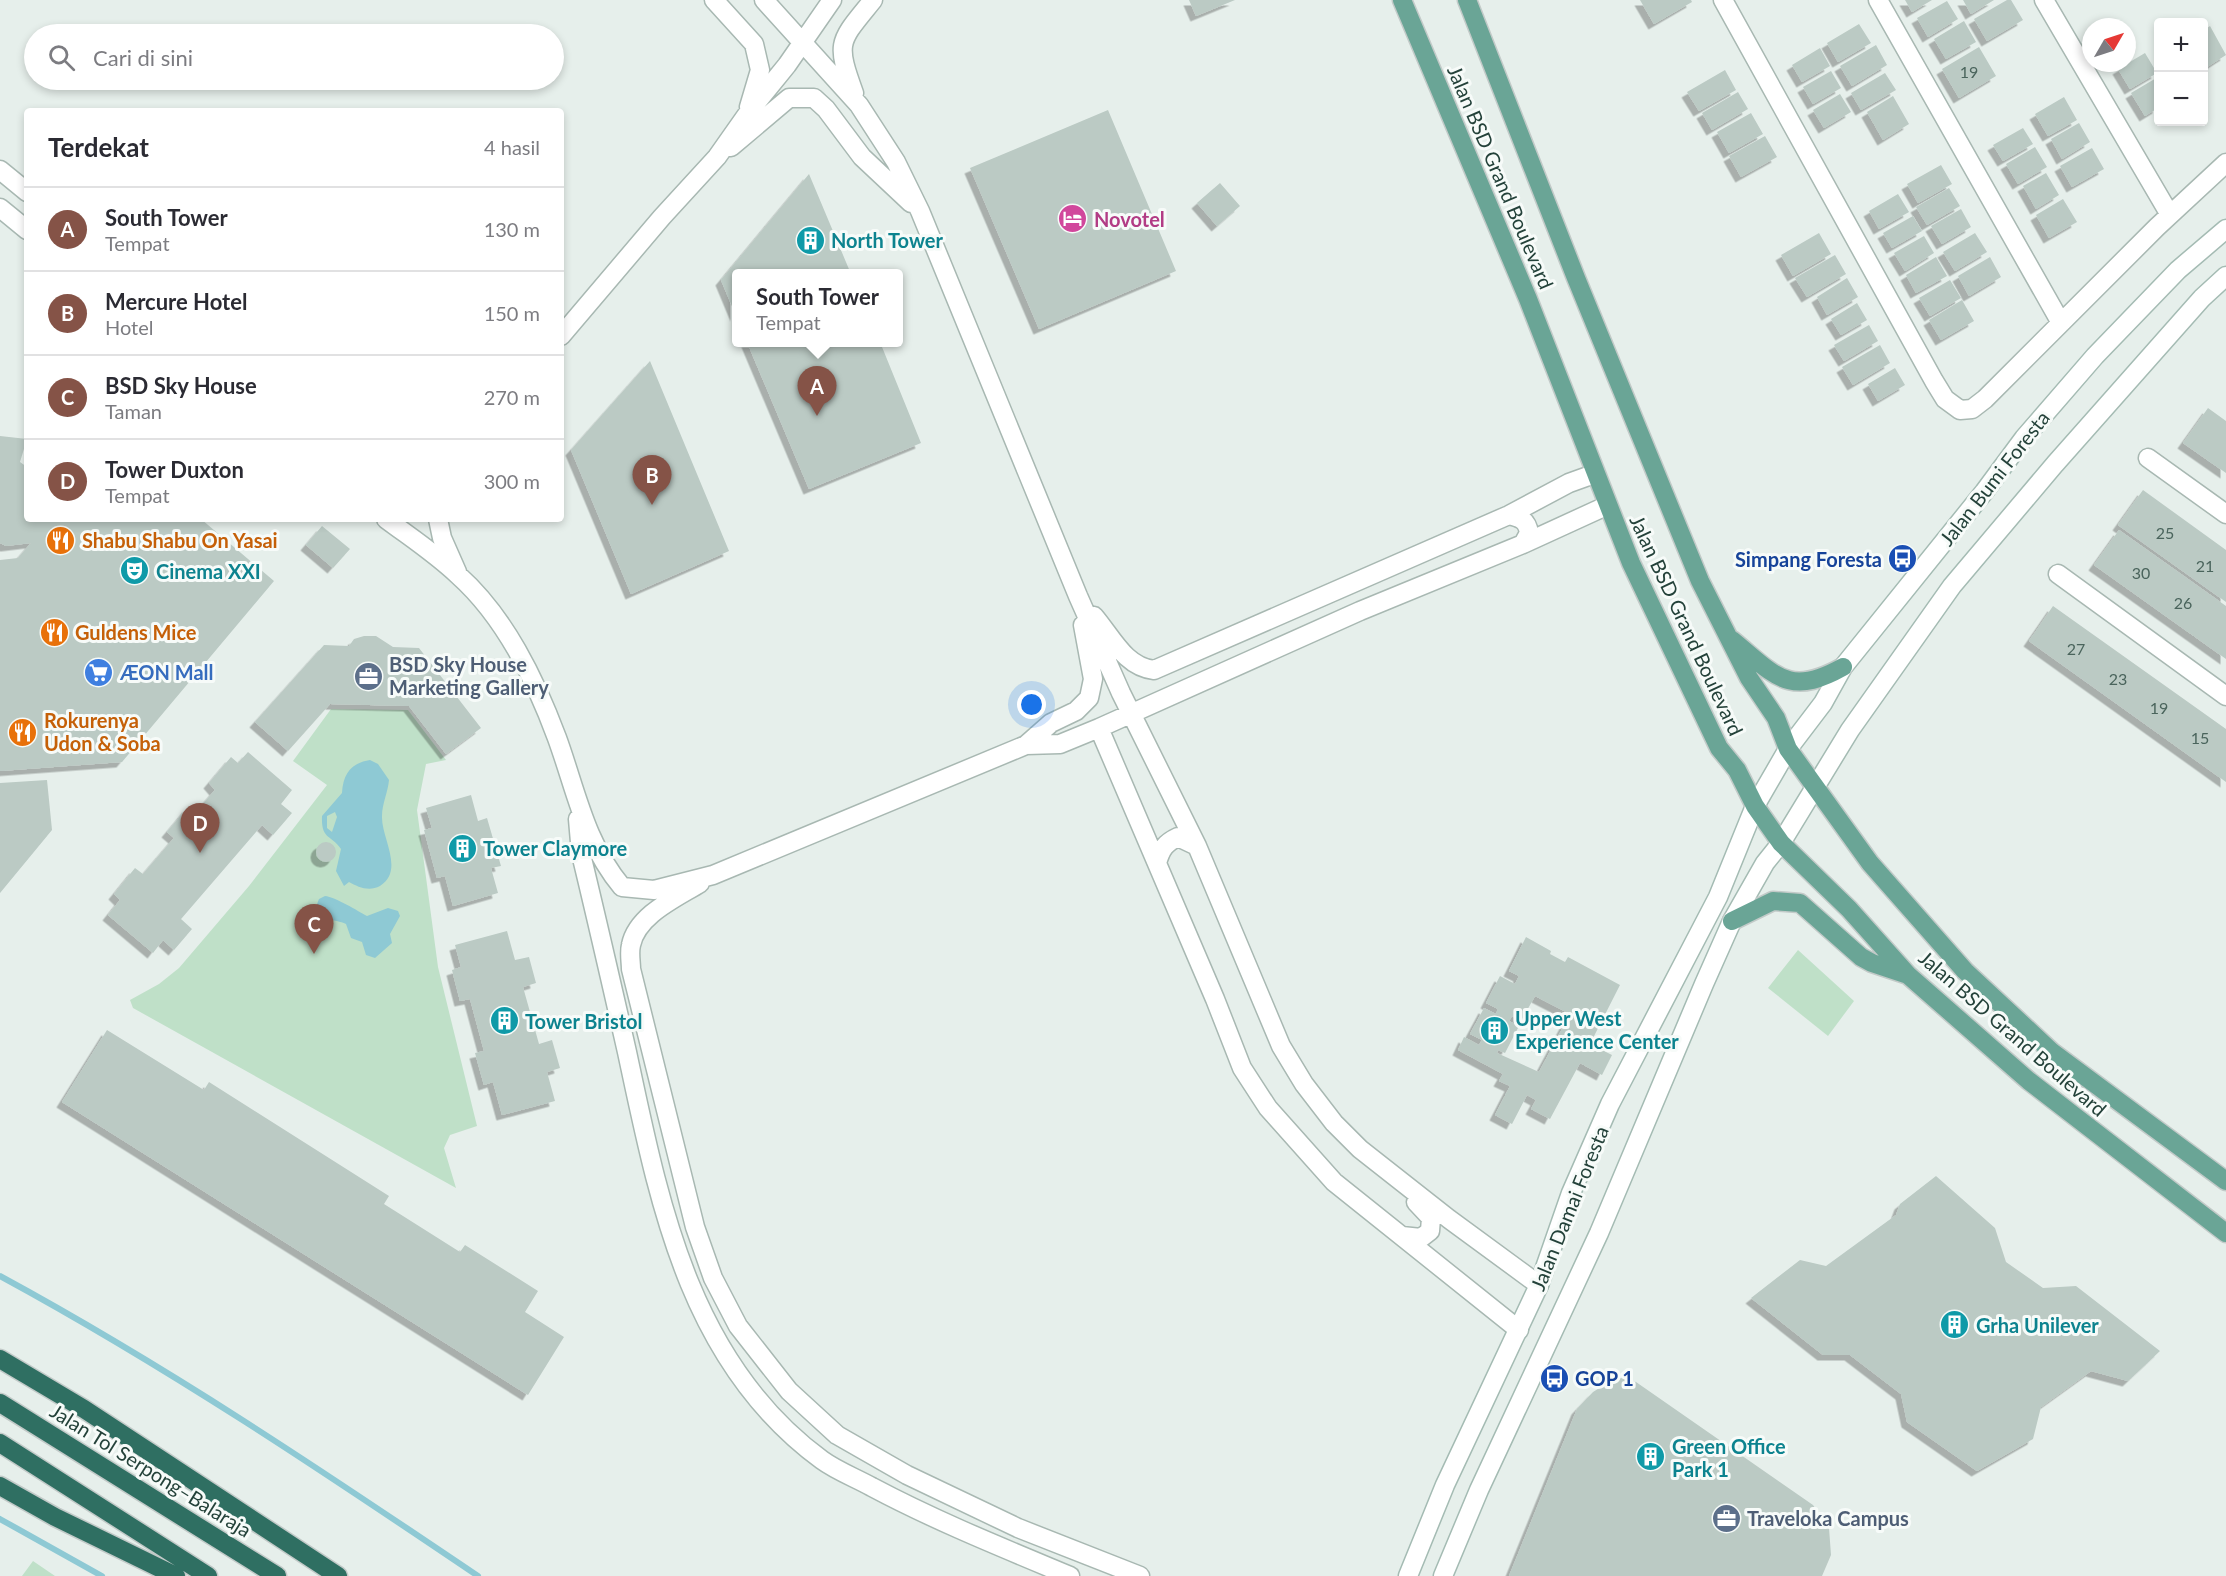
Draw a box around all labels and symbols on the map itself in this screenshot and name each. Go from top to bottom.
north arrow [2082,18,2136,72]
street label: Jalan BSD Grand Boulevard [1443,62,1559,292]
house number: 19 [1960,62,1978,81]
hotel icon: Novotel [1057,203,1089,235]
place label: Novotel [1094,207,1165,231]
building icon: North Tower [794,224,826,256]
place label: North Tower [831,228,943,252]
pin: A [798,366,836,416]
street label: Jalan Bumi Foresta [1934,406,2054,550]
pin: B [632,456,672,505]
street label: Jalan BSD Grand Boulevard [1625,511,1749,739]
house number: 25 [2156,523,2174,542]
restaurant icon: Shabu Shabu On Yasai [45,524,77,556]
place label: Shabu Shabu On Yasai [82,528,278,552]
bus stop icon: Simpang Foresta [1887,543,1919,575]
place label: Simpang Foresta [1735,547,1882,571]
theatre icon: Cinema XXI [119,555,151,587]
house number: 21 [2196,556,2214,575]
place label: Cinema XXI [156,559,261,583]
house number: 30 [2132,563,2150,582]
house number: 26 [2174,593,2192,612]
restaurant icon: Guldens Mice [38,616,70,648]
place label: Guldens Mice [75,620,197,644]
house number: 27 [2067,639,2085,658]
place label: BSD Sky House Marketing Gallery [389,652,549,699]
supermarket icon: ÆON Mall [83,656,115,688]
place label: ÆON Mall [119,660,214,684]
office icon: BSD Sky House Marketing Gallery [352,660,384,692]
house number: 23 [2109,669,2127,688]
your location [1017,690,1046,719]
house number: 19 [2150,698,2168,717]
place label: Rokurenya Udon & Soba [44,708,161,755]
restaurant icon: Rokurenya Udon & Soba [7,716,39,748]
house number: 15 [2191,728,2209,747]
pin: D [180,804,220,853]
building icon: Tower Claymore [446,832,478,864]
place label: Tower Claymore [483,836,627,860]
pin: C [294,904,334,954]
street label: Jalan BSD Grand Boulevard [1914,945,2112,1121]
building icon: Tower Bristol [488,1005,520,1037]
place label: Upper West Experience Center [1515,1006,1679,1053]
place label: Tower Bristol [525,1009,643,1033]
building icon: Upper West Experience Center [1478,1014,1510,1046]
street label: Jalan Damai Foresta [1525,1122,1613,1294]
building icon: Grha Unilever [1939,1309,1971,1341]
place label: Grha Unilever [1976,1313,2099,1337]
bus stop icon: GOP 1 [1538,1362,1570,1394]
place label: GOP 1 [1575,1366,1634,1390]
street label: Jalan Tol Serpong–Balaraja [46,1398,256,1542]
place label: Green Office Park 1 [1672,1434,1786,1481]
building icon: Green Office Park 1 [1635,1441,1667,1473]
office icon: Traveloka Campus [1710,1502,1742,1534]
place label: Traveloka Campus [1747,1506,1909,1530]

